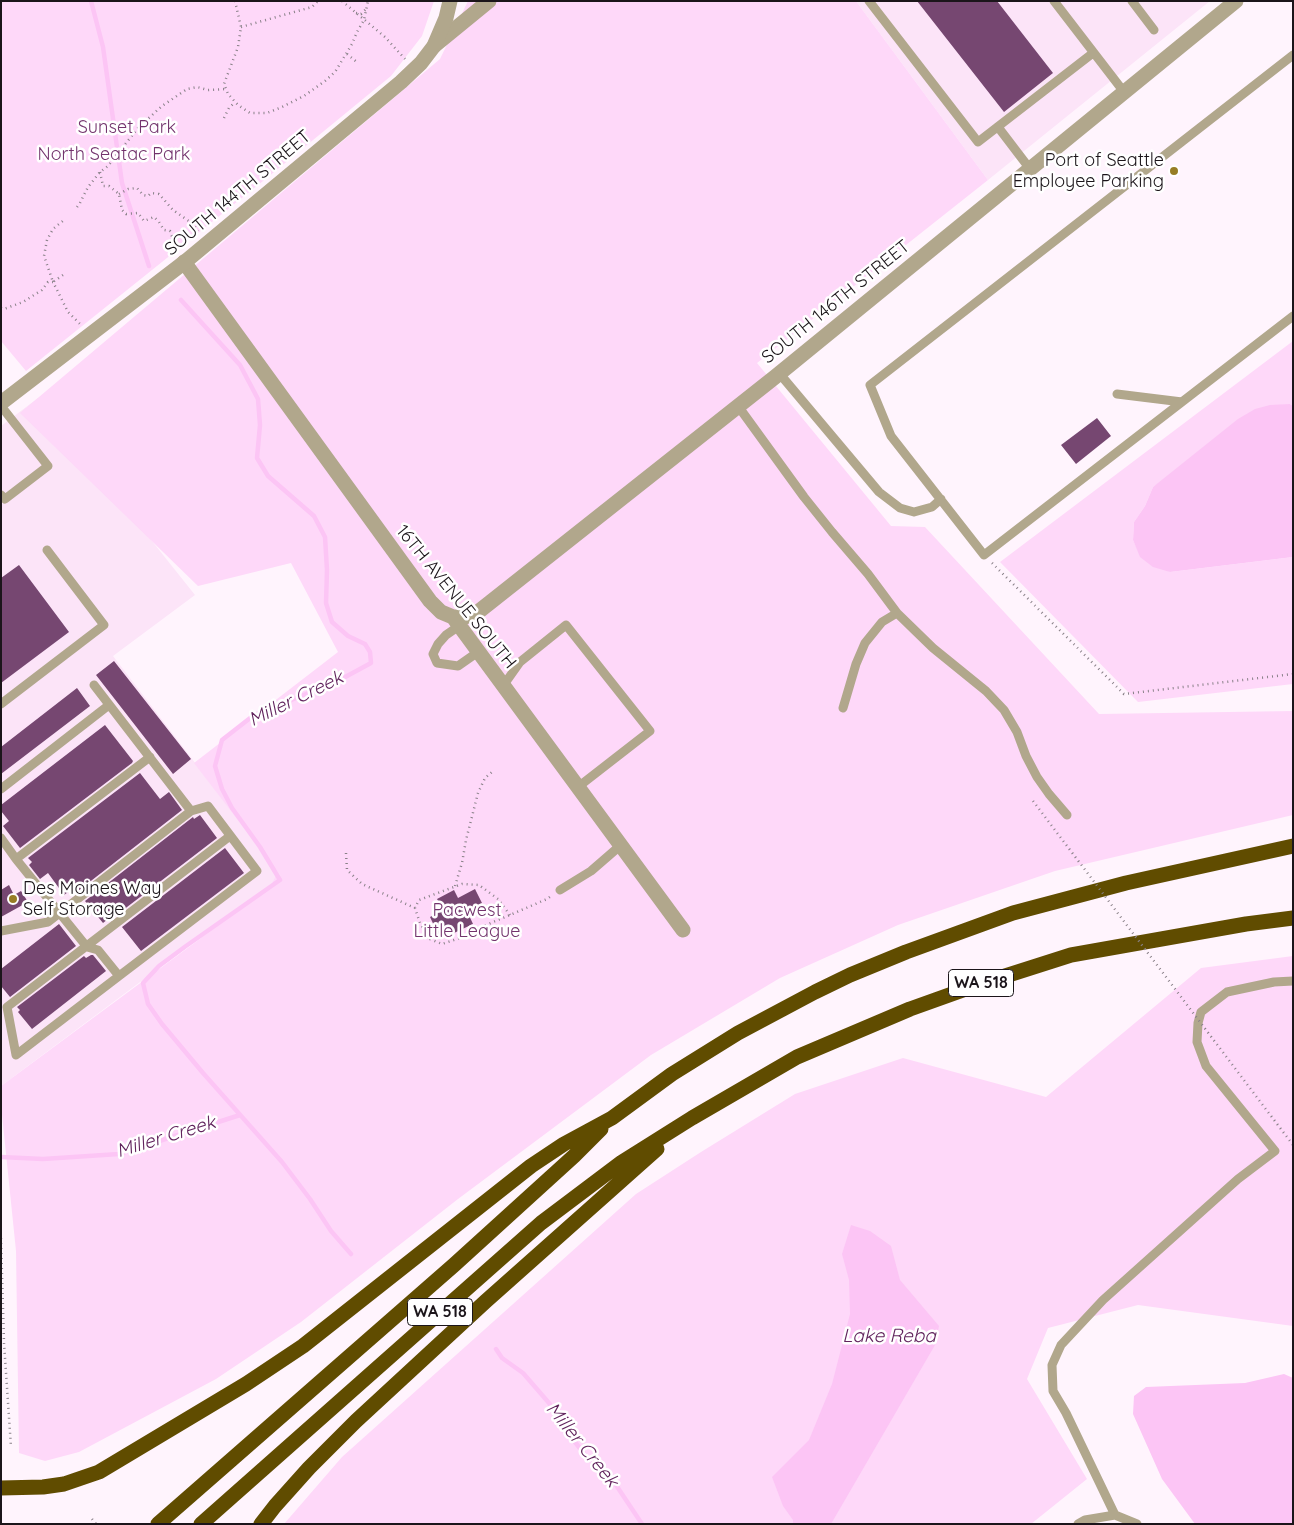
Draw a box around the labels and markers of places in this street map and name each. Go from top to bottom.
place label: Port of Seattle Employee Parking [1013,150,1164,192]
marker: Port of Seattle Employee Parking [1168,165,1180,177]
place label: Des Moines Way Self Storage [23,878,162,921]
marker: Des Moines Way Self Storage [7,893,19,905]

